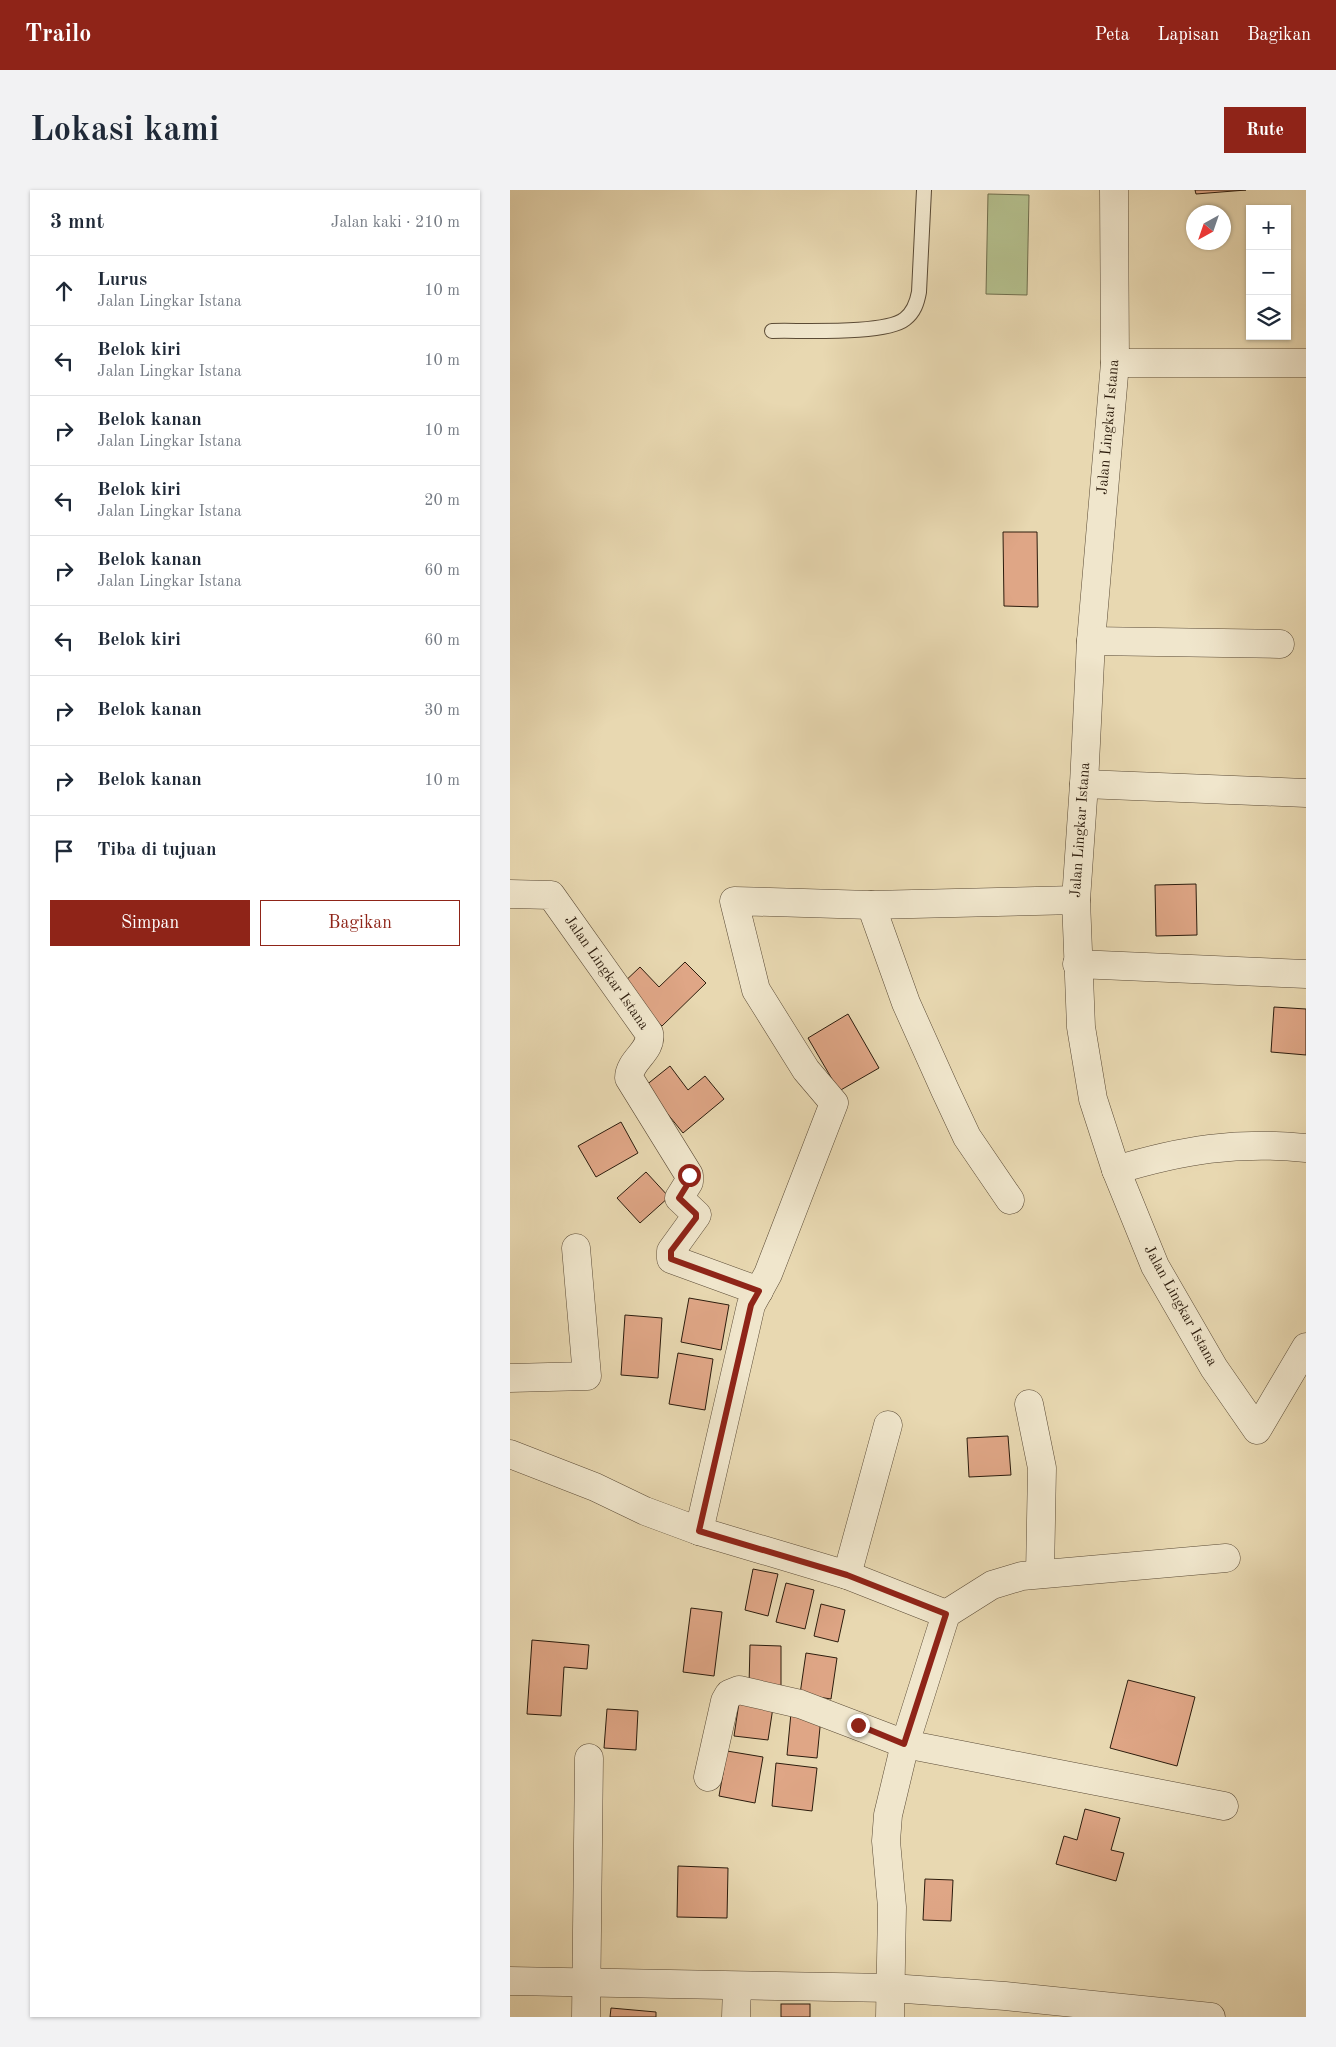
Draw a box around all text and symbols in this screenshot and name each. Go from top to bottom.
text: Trailo [25,23,91,47]
text: Peta [1095,26,1130,44]
text: Lapisan [1158,26,1219,44]
text: Bagikan [1247,26,1311,44]
button: Rute [1224,107,1306,153]
text: Lokasi kami [30,113,219,148]
north arrow [1186,205,1231,250]
map controls [1246,205,1291,340]
button: + [1246,205,1291,250]
text: 3 mnt [50,212,104,233]
text: Jalan kaki · 210 m [331,215,460,231]
button: − [1246,250,1291,295]
text: Lurus [97,271,147,290]
icon: ahead [50,277,78,305]
text: 10 m [424,283,460,299]
text: Jalan Lingkar Istana [97,294,242,310]
button: layers [1246,295,1291,340]
text: Belok kiri [97,341,181,360]
icon: left [50,347,78,375]
text: 10 m [424,353,460,369]
street label: Jalan Lingkar Istana [1096,358,1122,495]
text: Jalan Lingkar Istana [97,364,242,380]
text: Belok kanan [97,411,202,430]
icon: right [50,417,78,445]
text: 10 m [424,423,460,439]
text: Jalan Lingkar Istana [97,434,242,450]
text: Belok kiri [97,481,181,500]
icon: left [50,487,78,515]
text: 20 m [424,493,460,509]
text: Jalan Lingkar Istana [97,504,242,520]
text: Belok kanan [97,551,202,570]
icon: right [50,557,78,585]
text: 60 m [424,563,460,579]
text: Jalan Lingkar Istana [97,574,242,590]
icon: left [50,627,78,655]
text: Belok kiri [97,631,181,650]
text: 60 m [424,633,460,649]
icon: right [50,697,78,725]
text: Belok kanan [97,701,202,720]
text: 30 m [424,703,460,719]
street label: Jalan Lingkar Istana [1069,761,1093,898]
icon: right [50,767,78,795]
text: Belok kanan [97,771,202,790]
text: 10 m [424,773,460,789]
icon: arrive [50,837,78,865]
text: Tiba di tujuan [97,841,217,860]
button: Simpan [50,900,250,946]
button: Bagikan [260,900,460,946]
street label: Jalan Lingkar Istana [561,913,651,1033]
route start [678,1164,701,1187]
street label: Jalan Lingkar Istana [1141,1243,1220,1369]
route end [847,1714,870,1737]

